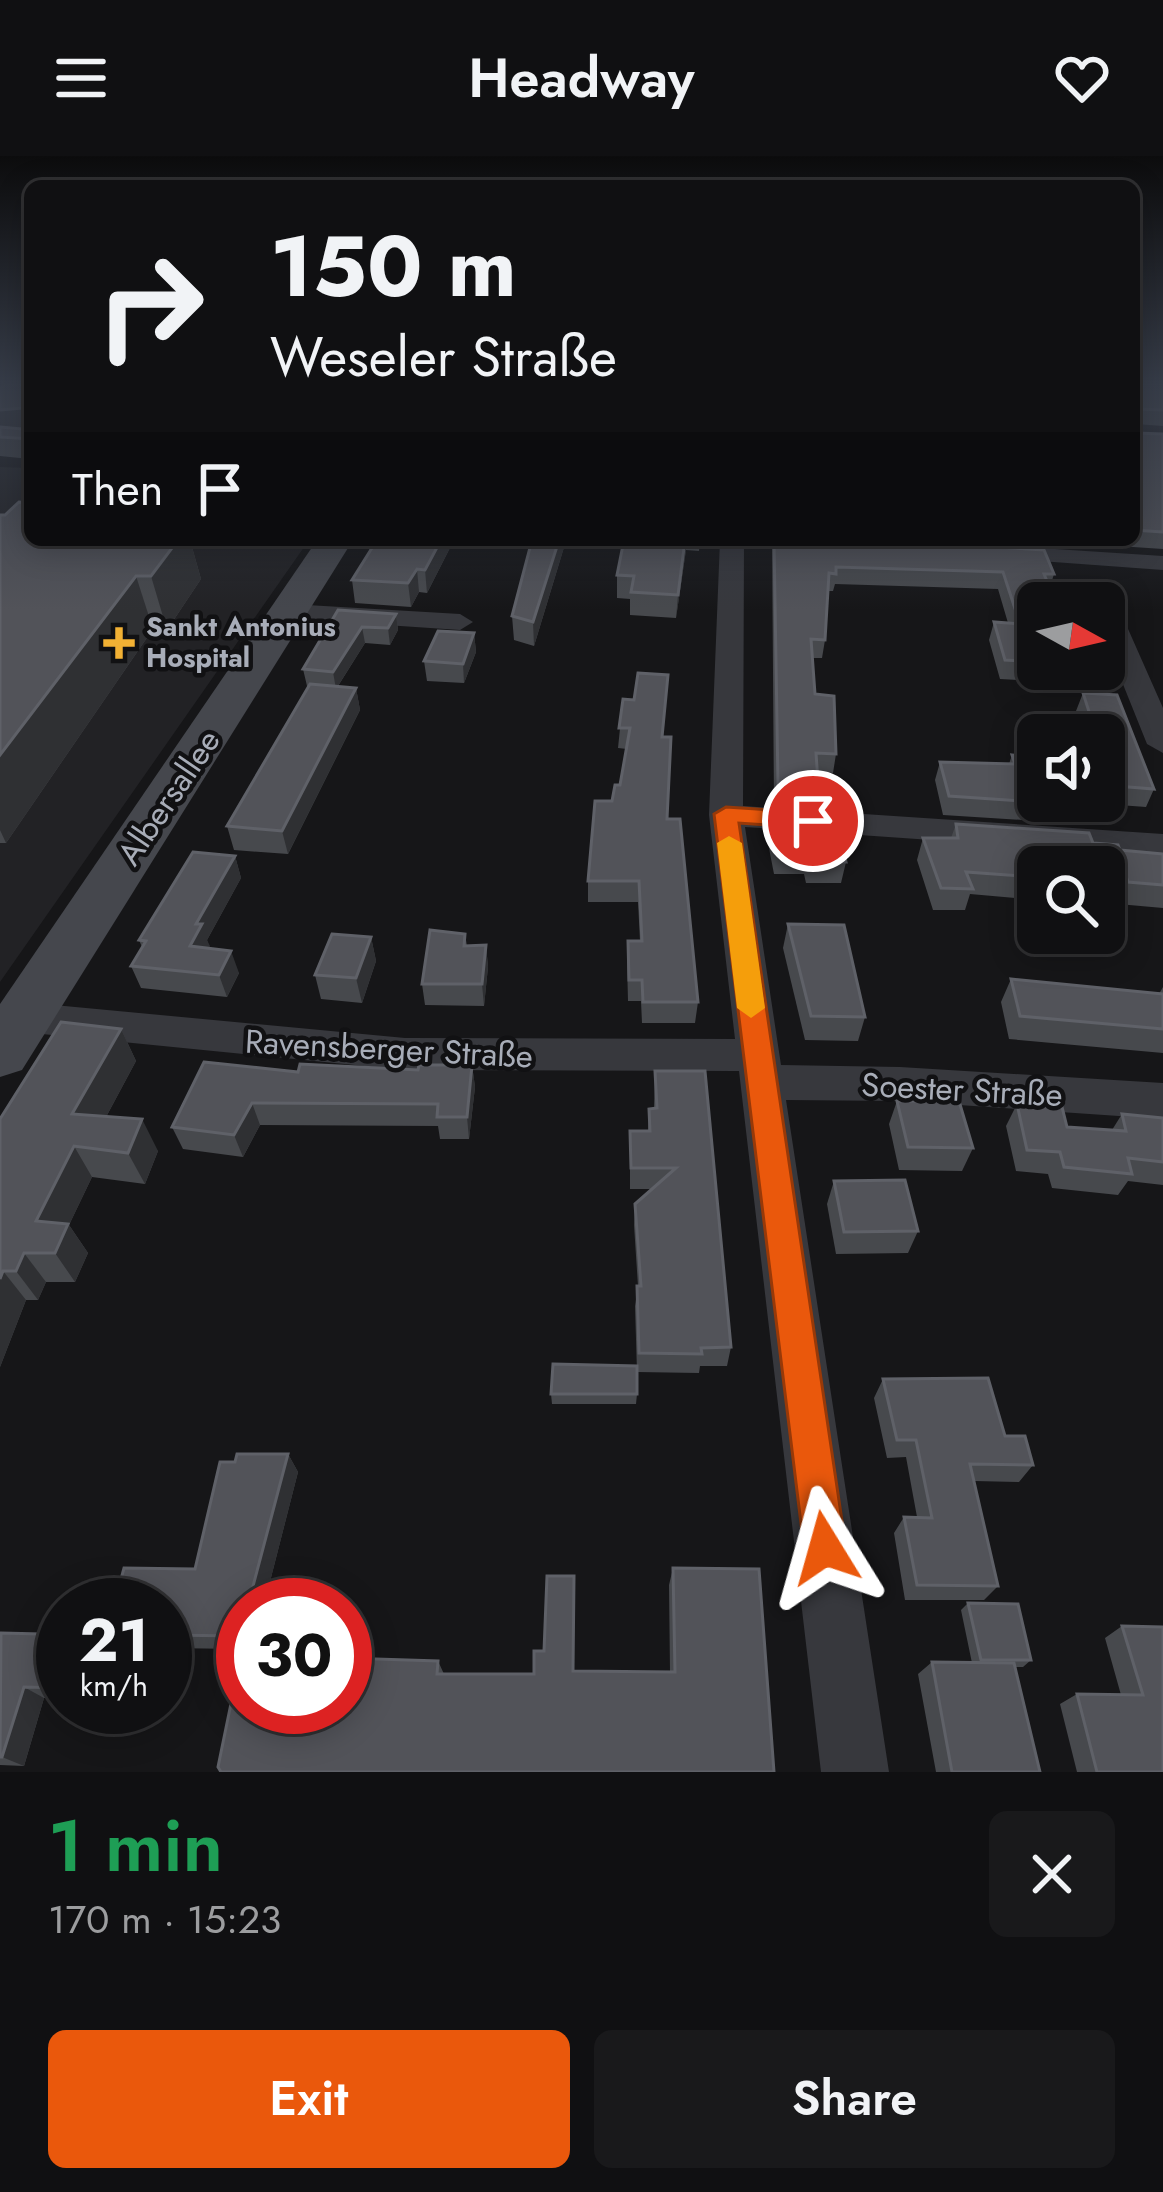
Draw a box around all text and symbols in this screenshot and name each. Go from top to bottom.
text: Headway [468,39,695,117]
icon: menu [48,45,114,111]
icon: heart [1049,45,1115,111]
text: 150 m [270,206,517,328]
icon: right [72,228,228,384]
text: Weseler Straße [270,318,617,396]
icon: arrive [187,456,253,522]
text: Then [72,457,163,522]
north arrow [1017,582,1125,690]
map controls [1017,582,1125,954]
place label: Sankt Antonius Hospital [146,607,336,677]
marker: Sankt Antonius Hospital [103,627,135,659]
button: sound [1017,714,1125,822]
street label: Albersallee [106,720,231,875]
pin [762,770,864,872]
icon: arrive [780,788,846,854]
button: search [1017,846,1125,954]
street label: Ravensberger Straße [244,1017,534,1080]
street label: Soester Straße [860,1061,1064,1118]
position arrow [762,1485,888,1611]
speed limit sign: 30 [216,1578,372,1734]
text: 21 [79,1597,149,1684]
text: km/h [80,1664,148,1707]
text: 1 min [48,1794,223,1898]
button: close [989,1811,1115,1937]
text: 170 m · 15:23 [48,1891,281,1948]
button: Exit [48,2030,570,2168]
button: Share [594,2030,1115,2168]

